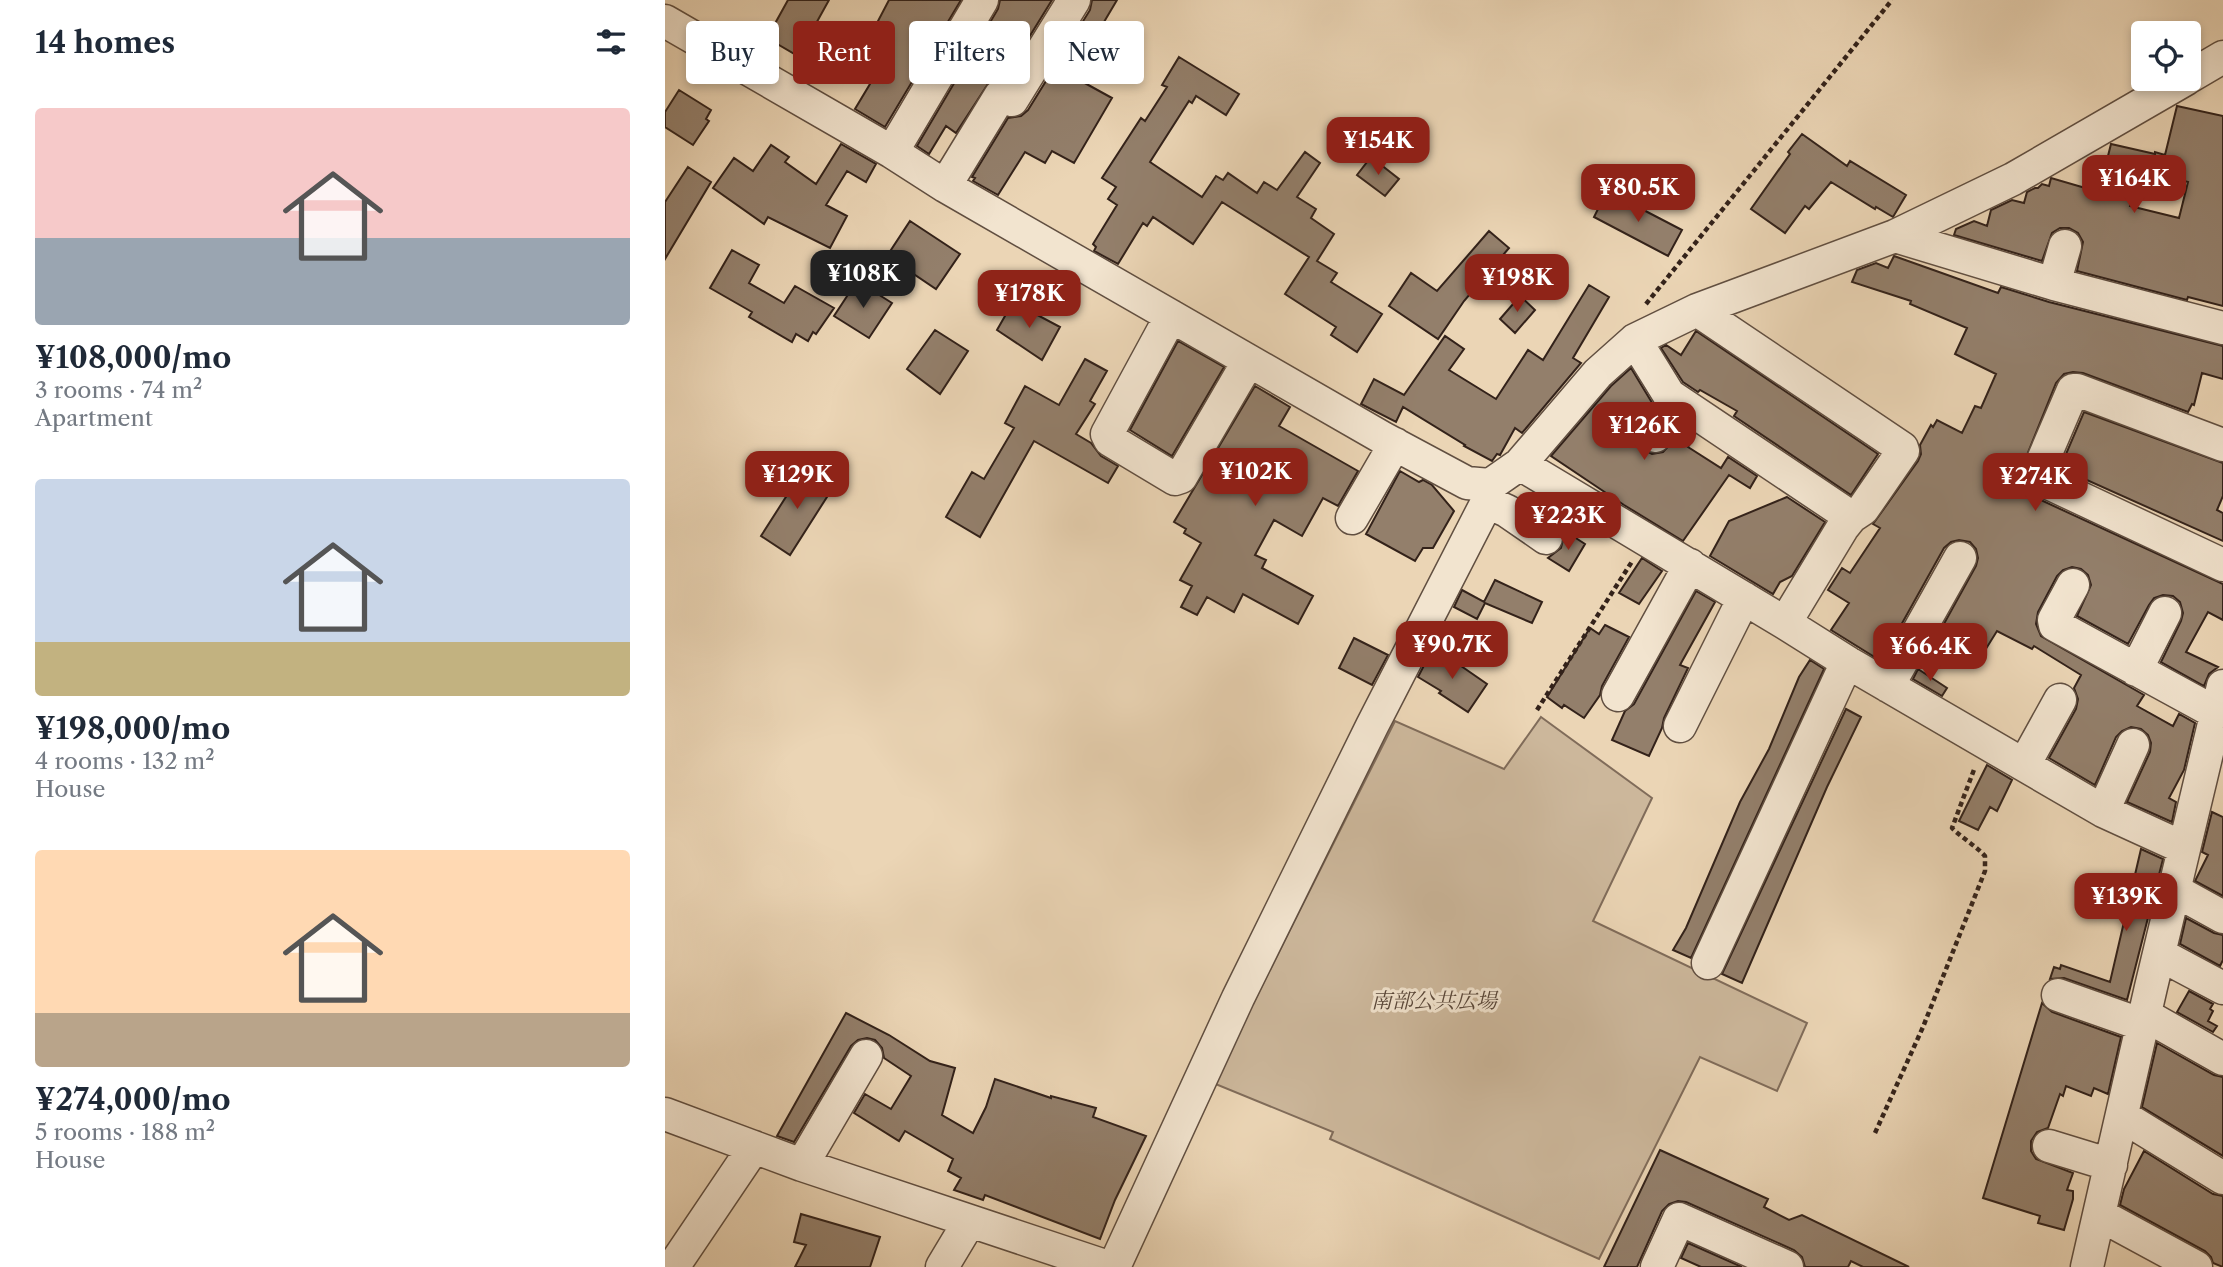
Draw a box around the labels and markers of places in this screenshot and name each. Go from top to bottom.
pin: ¥154K [1329,118,1427,177]
pin: ¥164K [2085,156,2183,215]
pin: ¥80.5K [1581,164,1695,224]
pin: ¥108K [814,250,912,310]
pin: ¥198K [1468,254,1566,314]
pin: ¥178K [980,270,1078,330]
pin: ¥126K [1595,402,1693,462]
pin: ¥102K [1206,448,1304,508]
pin: ¥129K [748,452,846,511]
pin: ¥274K [1986,454,2084,513]
pin: ¥223K [1519,492,1617,552]
pin: ¥90.7K [1395,622,1509,681]
pin: ¥66.4K [1873,624,1987,683]
pin: ¥139K [2077,874,2175,933]

